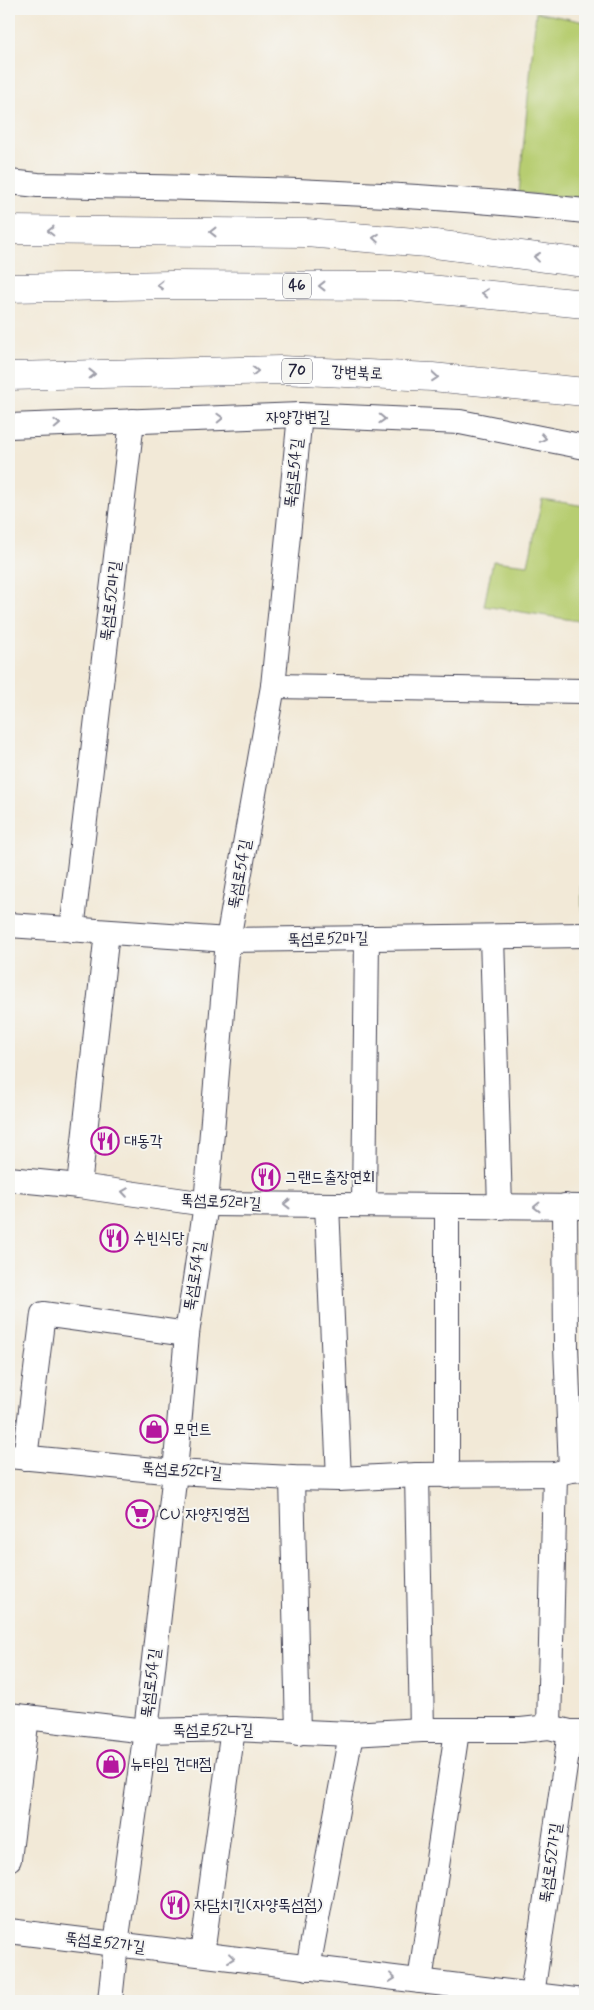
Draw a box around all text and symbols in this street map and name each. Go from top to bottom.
one-way arrow [47,225,55,236]
one-way arrow [209,227,216,237]
one-way arrow [371,233,379,244]
one-way arrow [533,252,541,263]
road number: 46 [283,274,311,298]
one-way arrow [156,280,164,291]
one-way arrow [318,281,326,291]
one-way arrow [480,288,488,299]
road number: 70 [282,358,312,384]
street label: 강변북로 [331,362,383,384]
one-way arrow [251,365,259,376]
one-way arrow [89,369,97,379]
one-way arrow [431,371,439,382]
street label: 자양강변길 [266,407,330,428]
one-way arrow [216,413,224,423]
one-way arrow [378,413,386,424]
one-way arrow [54,419,62,429]
one-way arrow [539,433,547,443]
street label: 뚝섬로54길 [280,437,308,509]
street label: 뚝섬로52마길 [96,560,126,642]
street label: 뚝섬로54길 [224,838,256,910]
street label: 뚝섬로52마길 [288,928,369,950]
restaurant icon: 대동각 [90,1126,120,1156]
place label: 대동각 [124,1131,163,1152]
restaurant icon: 그랜드출장연회 [251,1162,281,1192]
place label: 그랜드출장연회 [285,1167,375,1188]
one-way arrow [120,1188,129,1198]
street label: 뚝섬로52라길 [180,1189,262,1215]
one-way arrow [282,1199,290,1209]
one-way arrow [532,1201,540,1212]
restaurant icon: 수빈식당 [99,1223,129,1253]
place label: 수빈식당 [133,1228,185,1249]
street label: 뚝섬로54길 [179,1240,211,1312]
shop icon: 모먼트 [139,1414,169,1444]
place label: 모먼트 [173,1419,212,1440]
street label: 뚝섬로52다길 [141,1458,223,1484]
supermarket icon: CU 자양진영점 [125,1499,155,1529]
place label: CU 자양진영점 [159,1504,250,1525]
street label: 뚝섬로54길 [136,1647,166,1719]
street label: 뚝섬로52나길 [173,1720,253,1741]
shop icon: 뉴타임 건대점 [96,1749,126,1779]
place label: 뉴타임 건대점 [130,1754,212,1775]
street label: 뚝섬로52가길 [535,1822,567,1904]
restaurant icon: 자담치킨(자양뚝섬점) [160,1890,190,1920]
place label: 자담치킨(자양뚝섬점) [194,1895,323,1916]
street label: 뚝섬로52가길 [64,1928,146,1958]
one-way arrow [227,1952,235,1963]
one-way arrow [388,1972,396,1983]

